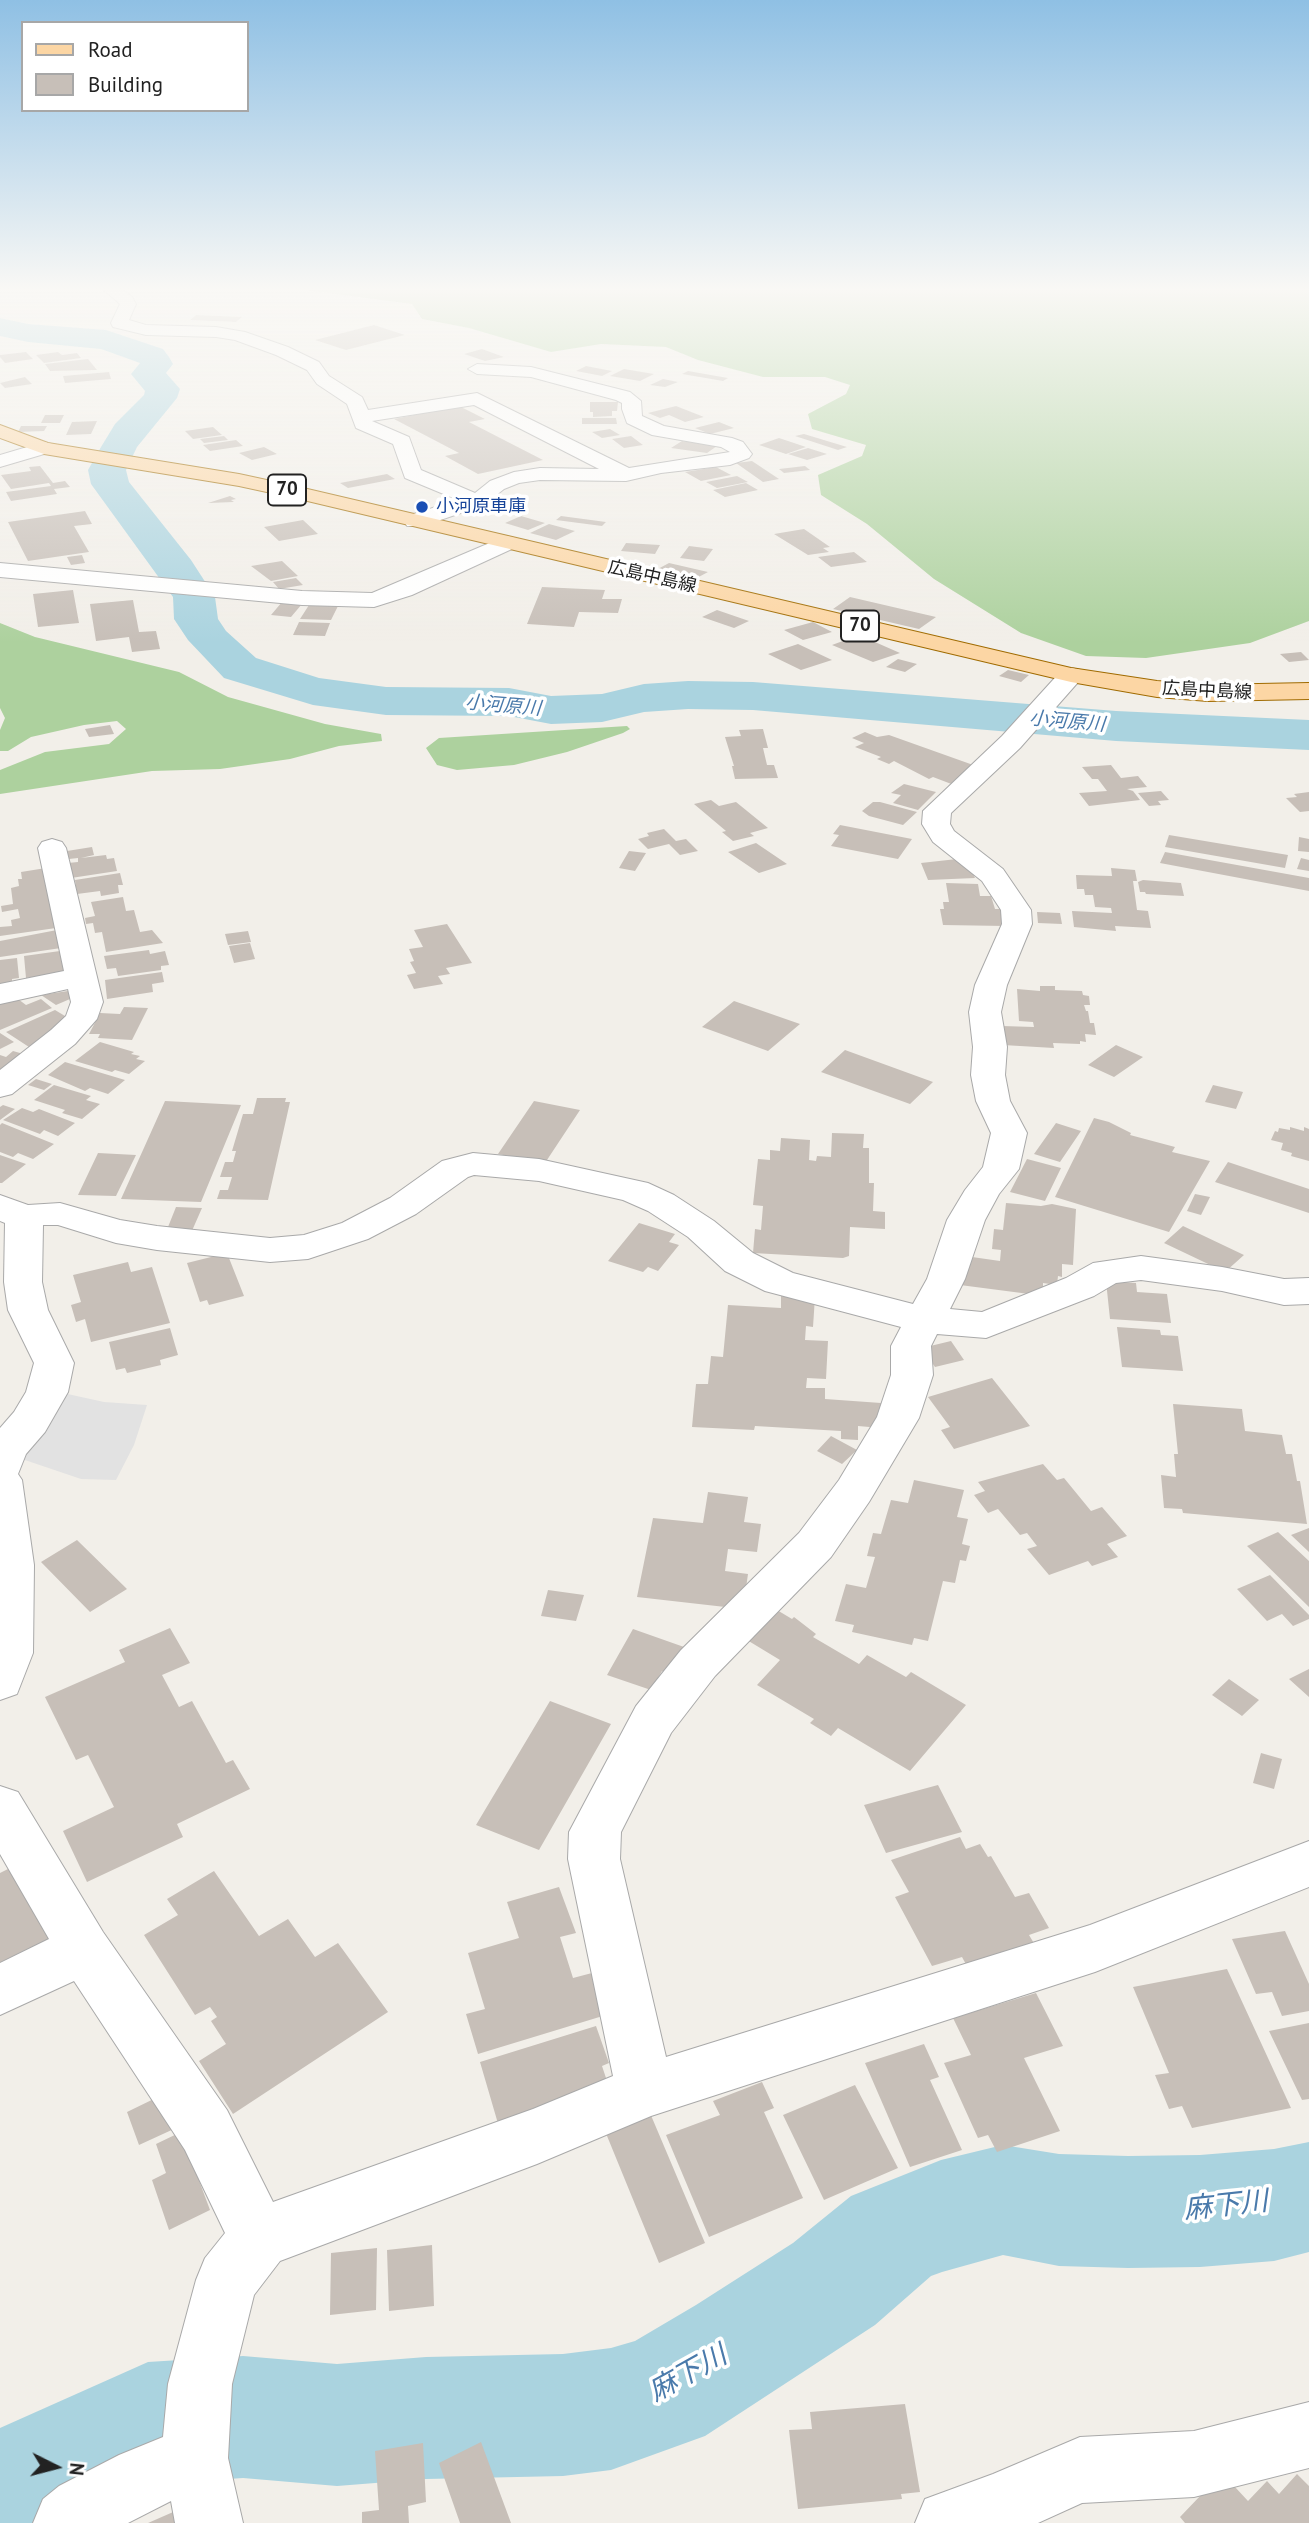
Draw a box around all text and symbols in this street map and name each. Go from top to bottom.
legend [21,21,248,112]
text: Road [88,36,132,63]
text: Building [88,71,163,98]
road number: 70 [268,475,306,505]
place label: 小河原車庫 [436,496,526,518]
marker: 小河原車庫 [414,499,430,515]
street label: 広島中島線 [606,556,698,598]
road number: 70 [841,610,879,642]
street label: 広島中島線 [1161,678,1253,704]
water label: 小河原川 [464,691,542,721]
water label: 小河原川 [1028,707,1106,737]
water label: 麻下川 [1182,2185,1270,2227]
water label: 麻下川 [643,2339,733,2409]
north arrow [21,2432,91,2502]
text: N [64,2462,89,2477]

